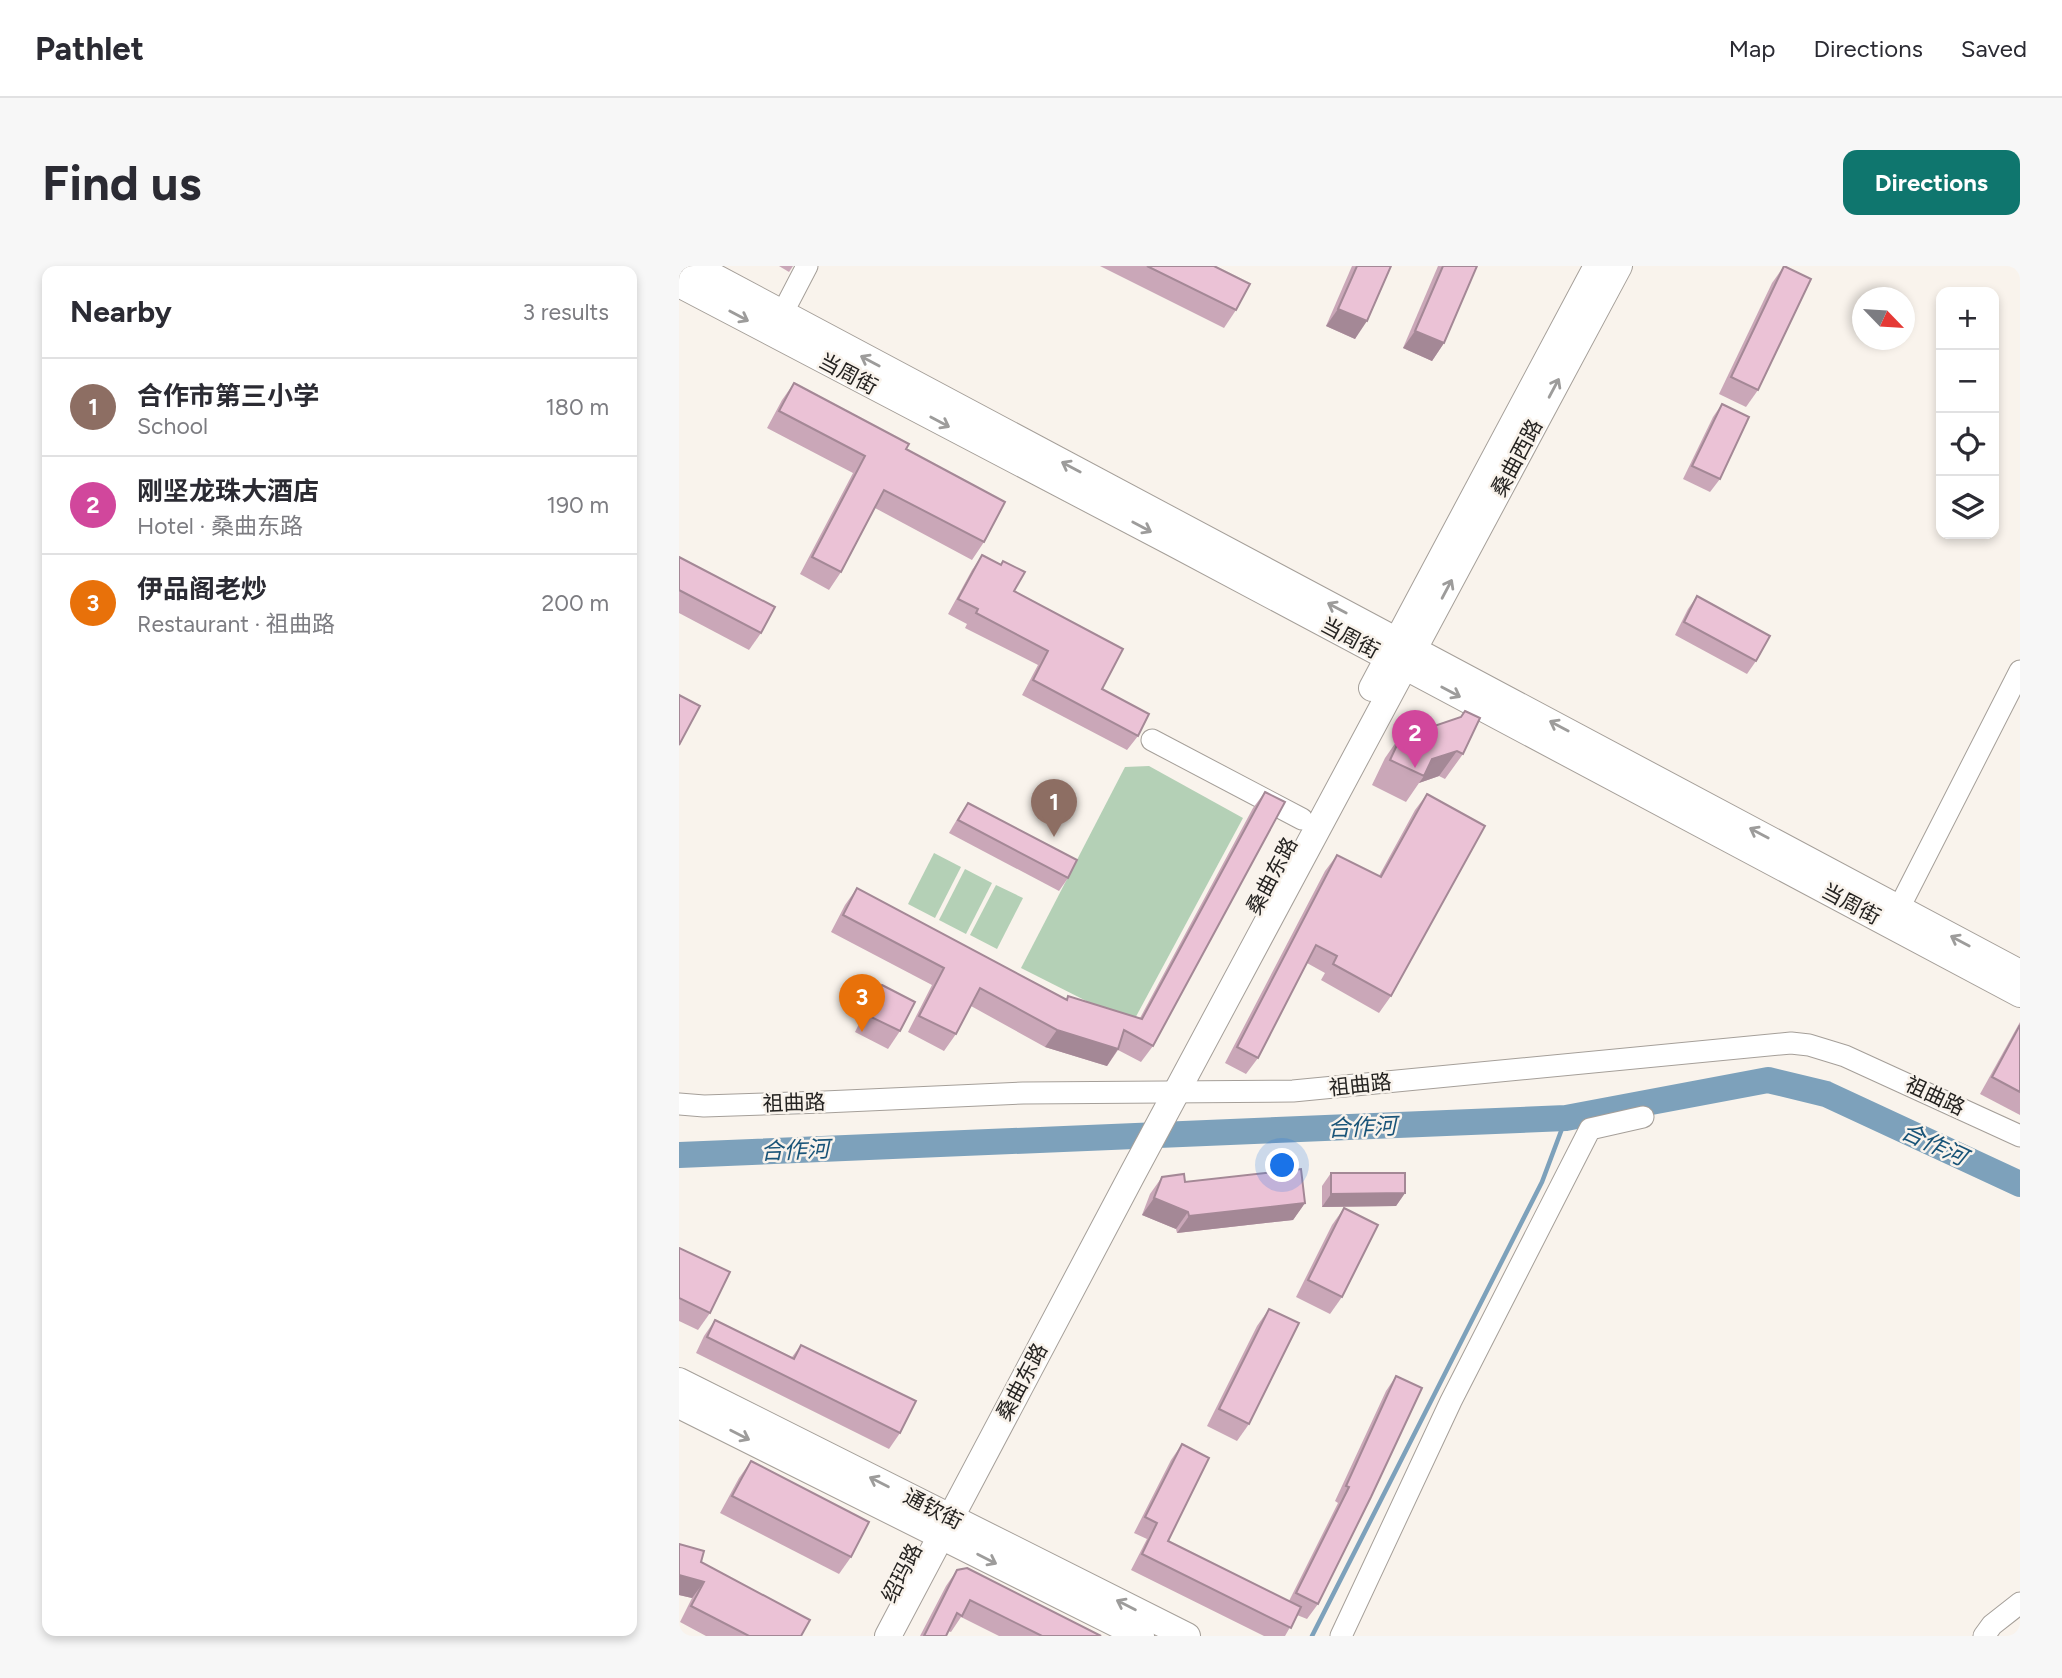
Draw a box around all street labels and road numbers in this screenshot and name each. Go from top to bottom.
street label: 当周街 [815,348,882,399]
street label: 桑曲西路 [1486,415,1547,501]
street label: 当周街 [1317,612,1384,663]
street label: 桑曲东路 [1241,833,1302,919]
street label: 当周街 [1818,878,1885,929]
street label: 祖曲路 [1327,1069,1393,1100]
street label: 祖曲路 [1901,1071,1969,1120]
street label: 祖曲路 [762,1089,826,1116]
street label: 桑曲东路 [991,1339,1052,1425]
street label: 通钦街 [899,1483,967,1534]
street label: 绍玛路 [876,1539,927,1607]

